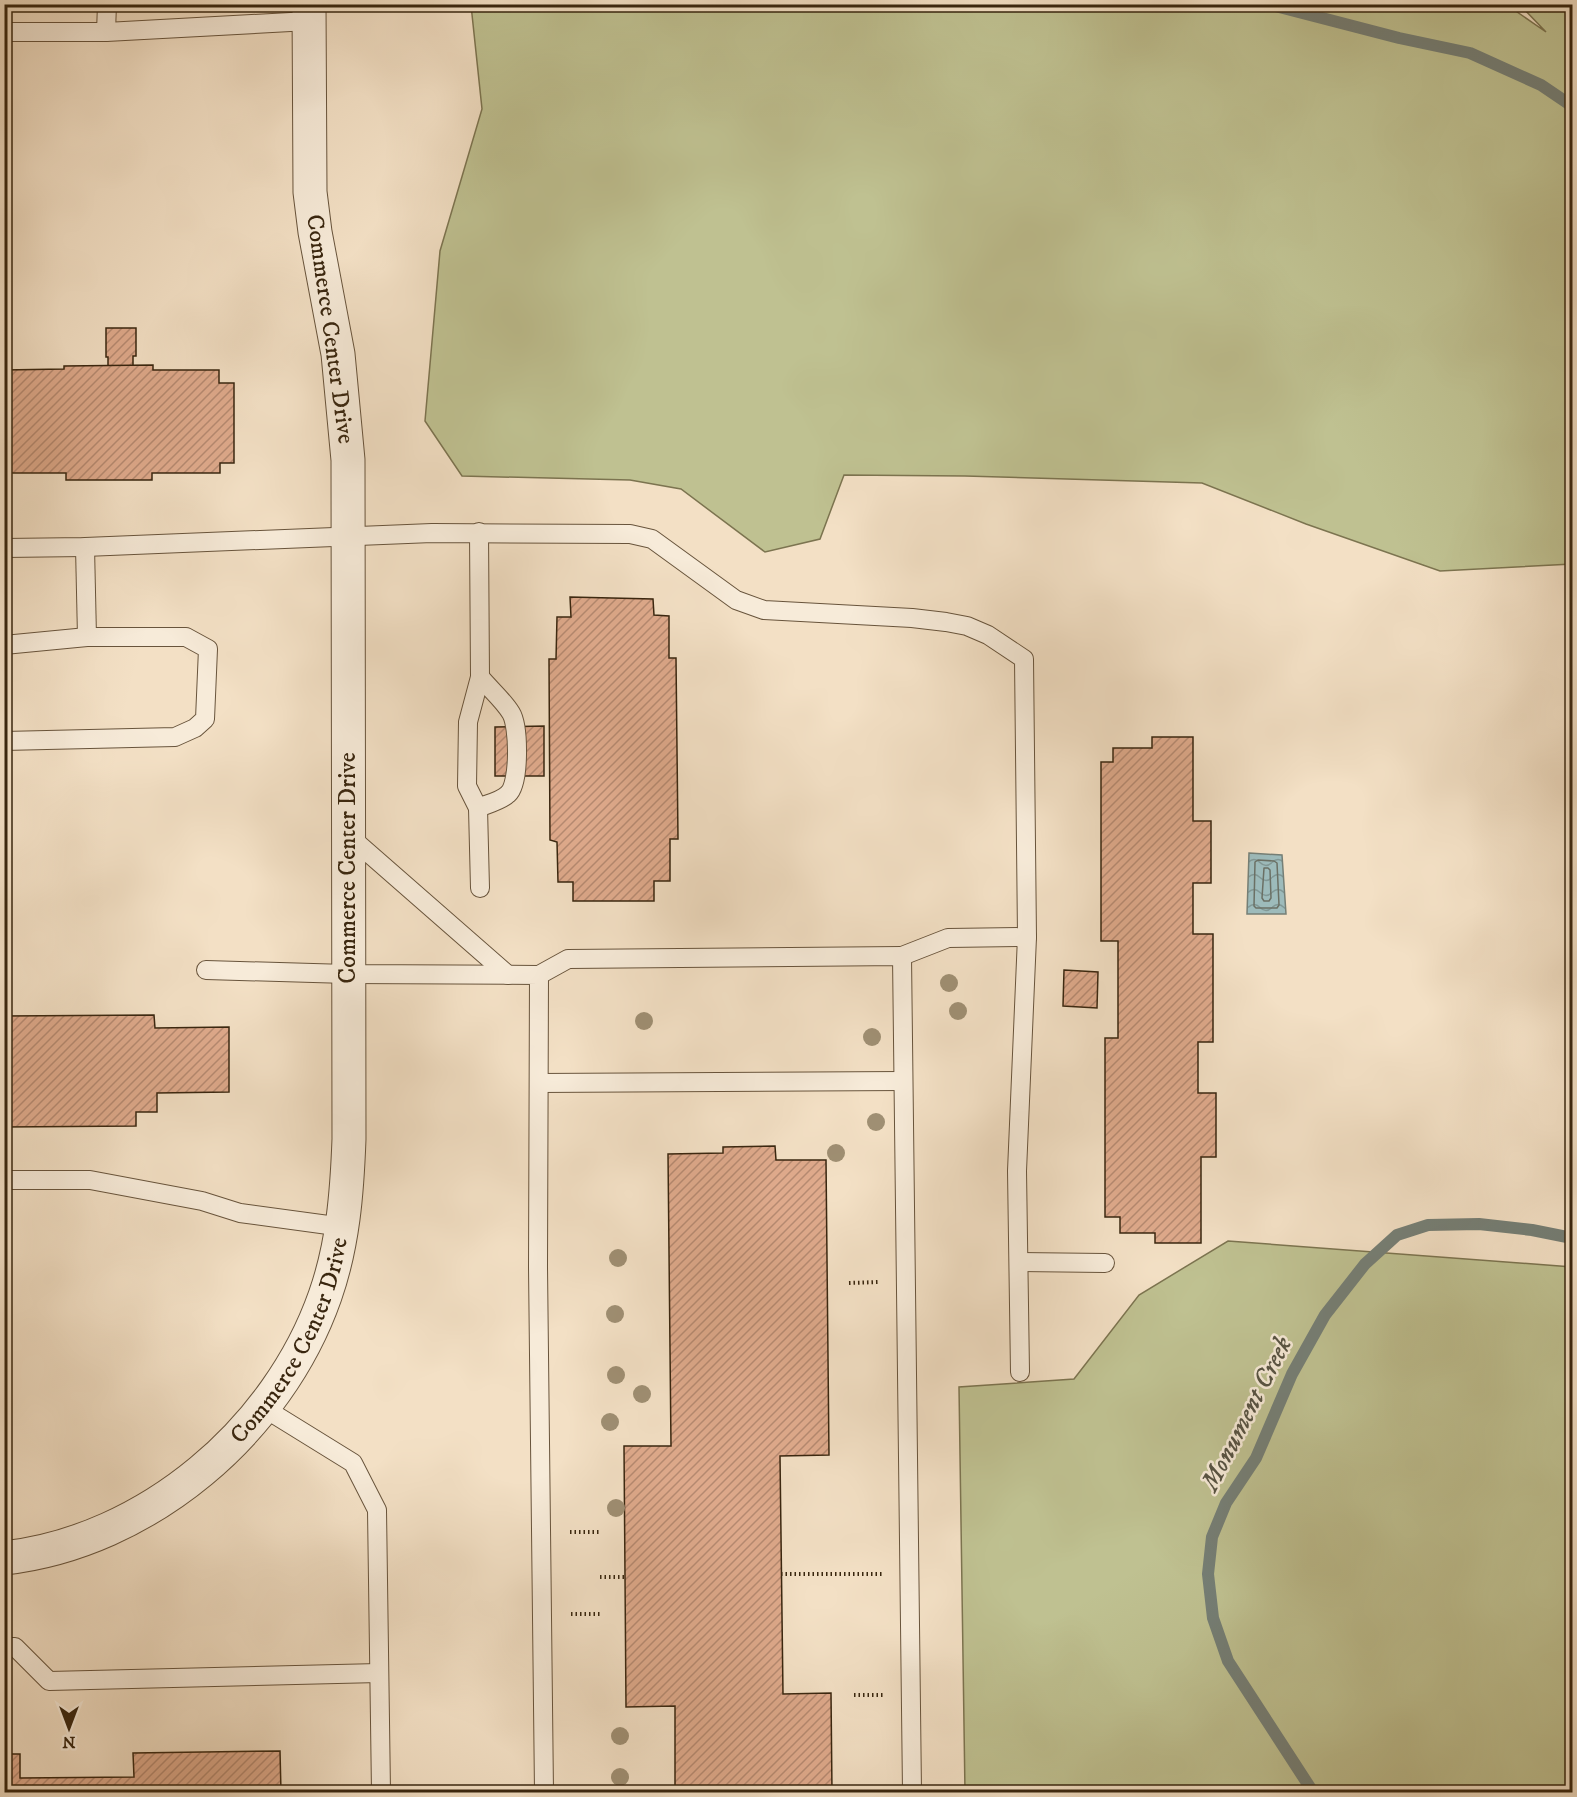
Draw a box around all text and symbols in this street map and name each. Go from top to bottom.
street label: Commerce Center Drive [299,212,361,446]
street label: Commerce Center Drive [333,752,363,984]
street label: Commerce Center Drive [224,1235,355,1450]
water label: Monument Creek [1193,1331,1300,1499]
north arrow [39,1698,99,1758]
text: N [62,1732,76,1752]

